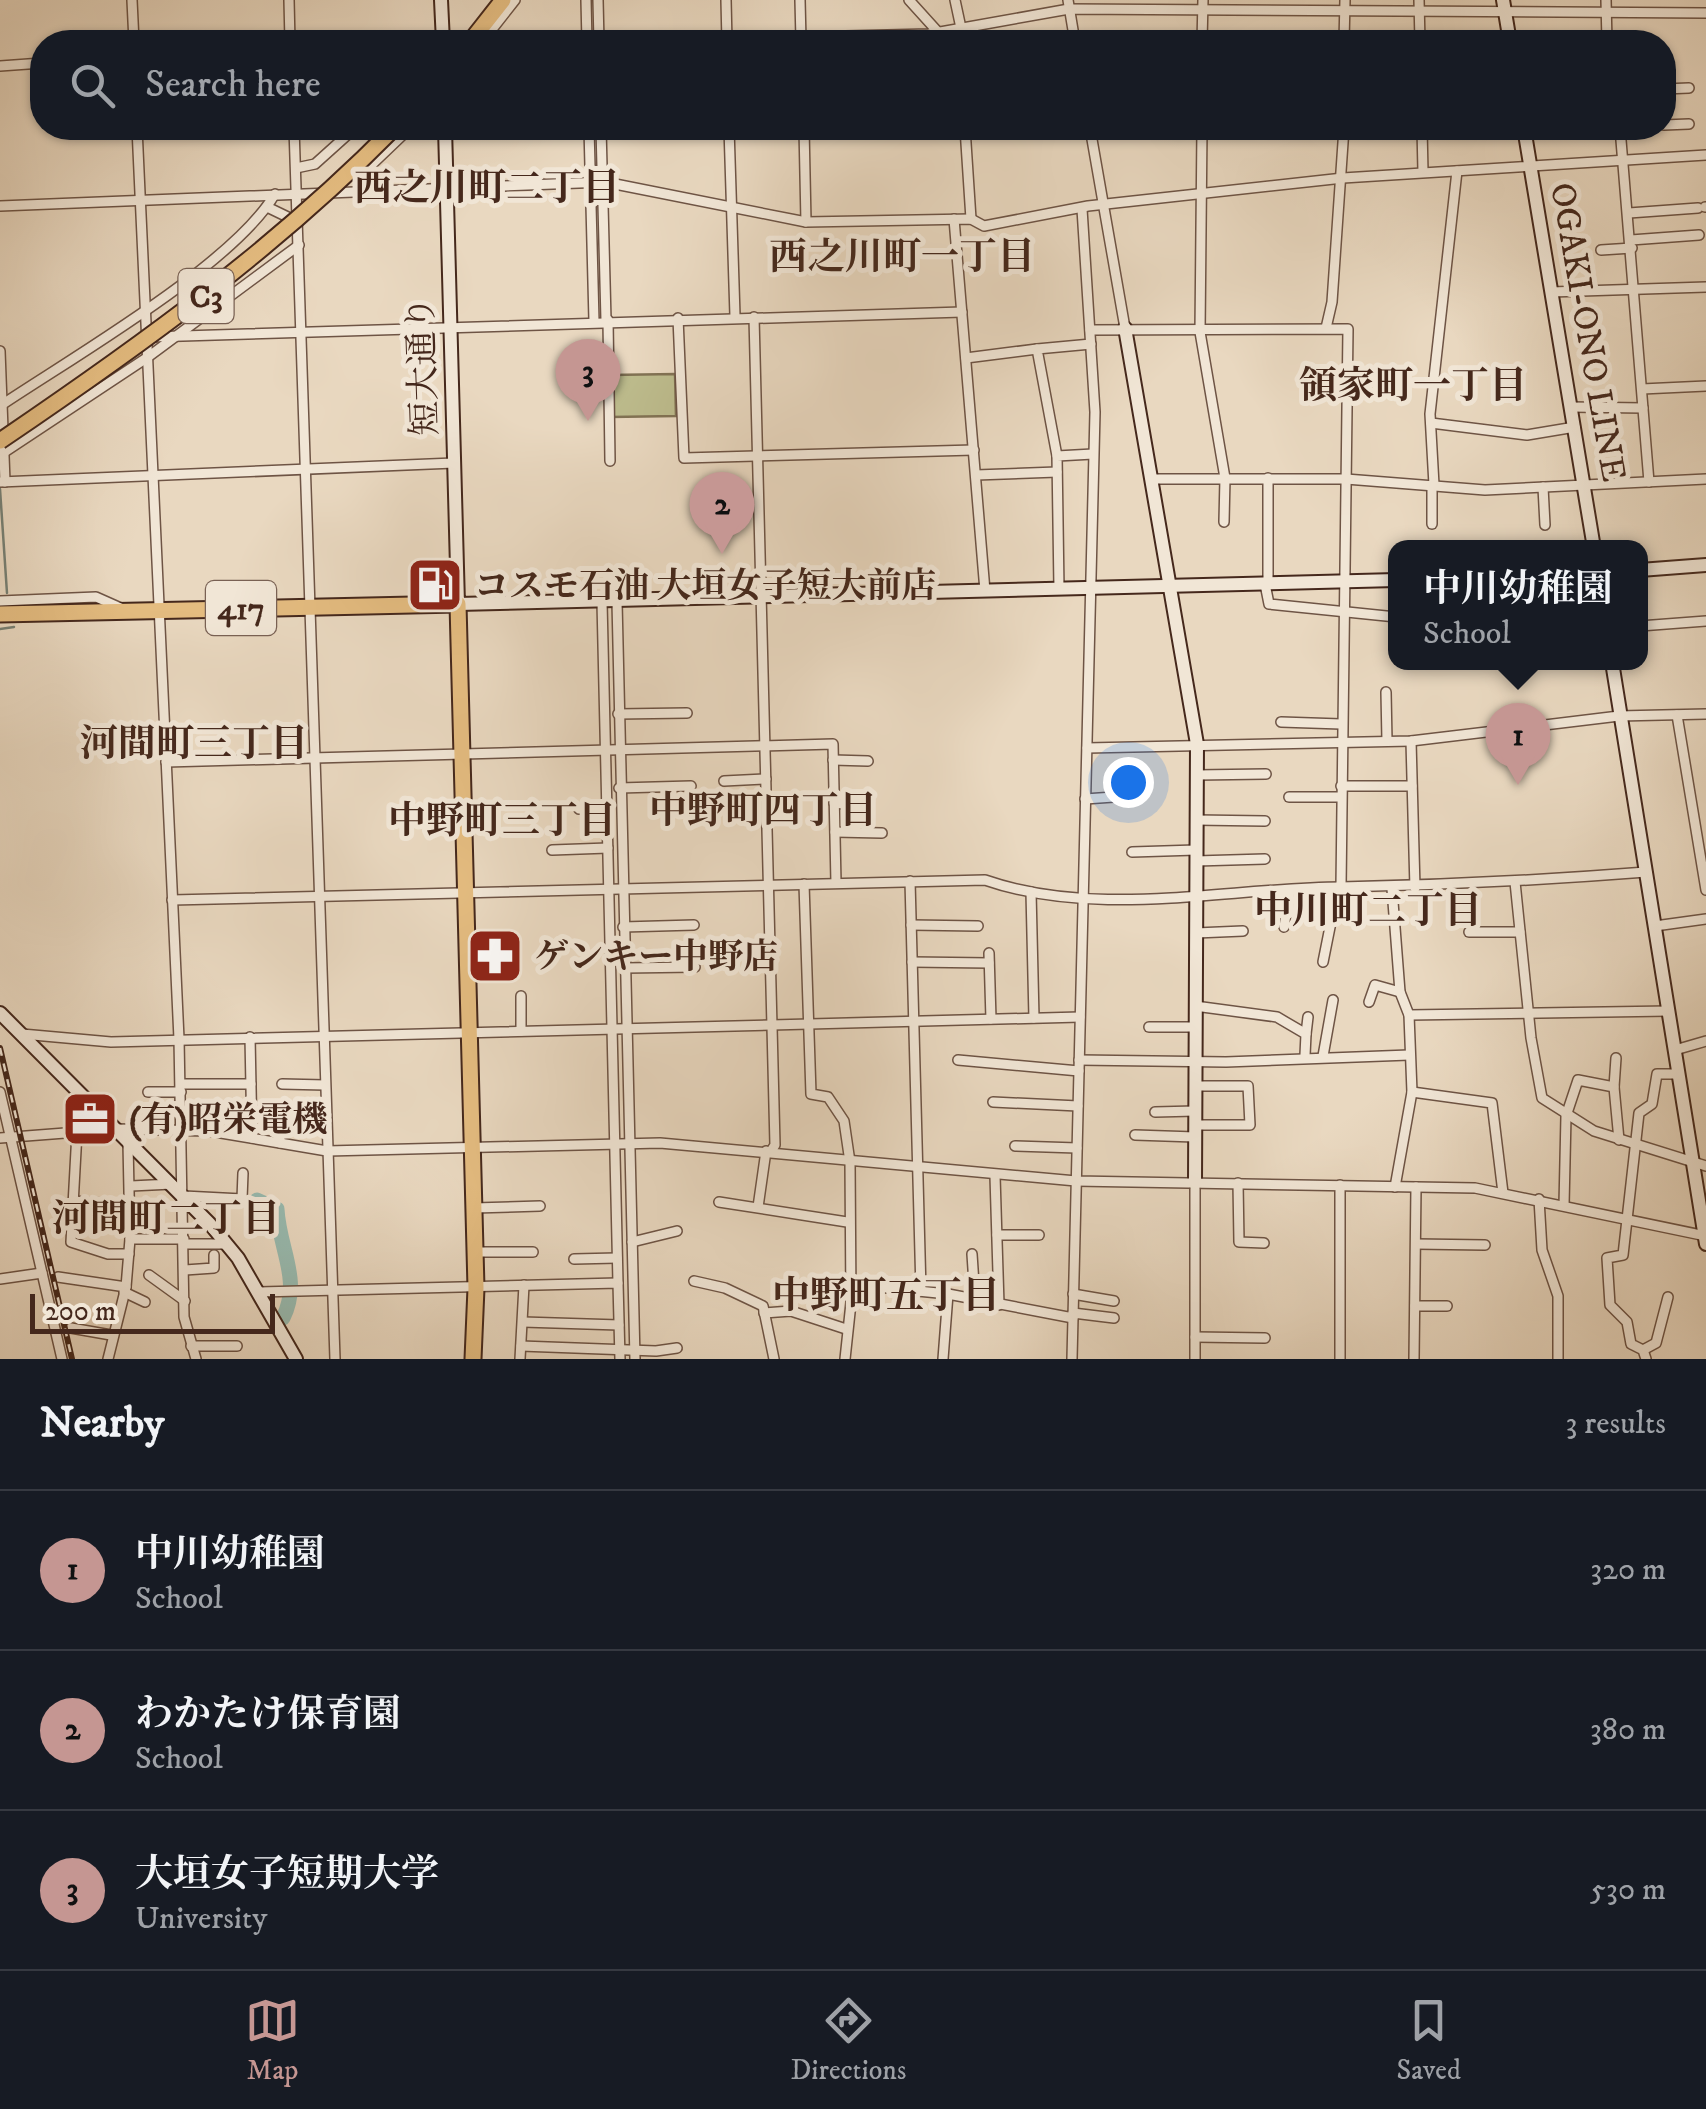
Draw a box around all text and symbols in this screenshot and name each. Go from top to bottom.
search box [30,30,1676,140]
icon: search [65,58,120,113]
text: Search here [145,61,321,109]
district label: 西之川町二丁目 [354,165,620,213]
street label: OGAKI-ONO LINE [1539,179,1635,485]
district label: 西之川町一丁目 [769,234,1035,282]
road number: C3 [178,269,234,323]
street label: 短大通り [400,295,448,437]
pin: 3 [556,338,620,421]
district label: 領家町一丁目 [1299,363,1527,411]
pin: 2 [690,472,754,554]
popup [1388,540,1648,670]
fuel station icon: コスモ石油 大垣女子短大前店 [405,555,465,615]
place label: コスモ石油 大垣女子短大前店 [474,565,937,609]
text: 中川幼稚園 [1423,566,1613,614]
road number: 417 [206,581,276,635]
text: School [1423,614,1511,654]
pin: 1 [1486,702,1550,785]
district label: 河間町三丁目 [80,721,308,769]
your location [1103,757,1154,808]
district label: 中野町四丁目 [649,788,877,836]
district label: 中野町三丁目 [388,798,616,846]
district label: 中川町二丁目 [1254,888,1482,936]
pharmacy icon: ゲンキー中野店 [465,926,525,986]
place label: ゲンキー中野店 [534,936,778,980]
office icon: (有)昭栄電機 [60,1089,120,1149]
place label: (有)昭栄電機 [129,1099,327,1143]
district label: 河間町二丁目 [52,1196,280,1244]
district label: 中野町五丁目 [772,1273,1000,1321]
scale bar [30,1289,275,1334]
text: 200 m [45,1294,116,1329]
text: Nearby [40,1398,164,1450]
text: 3 results [1565,1404,1666,1444]
text: 中川幼稚園 [135,1531,325,1579]
text: 1 [67,1550,78,1590]
text: 320 m [1590,1550,1666,1590]
text: School [135,1579,223,1619]
text: わかたけ保育園 [135,1691,401,1739]
text: 2 [65,1710,80,1750]
text: 380 m [1590,1710,1666,1750]
text: School [135,1739,223,1779]
text: 大垣女子短期大学 [135,1851,439,1899]
text: 3 [67,1870,78,1910]
text: 530 m [1590,1870,1666,1910]
text: University [135,1899,267,1939]
tab: Map [245,1993,300,2088]
tab: Directions [790,1993,906,2088]
tab: Saved [1397,1993,1461,2088]

